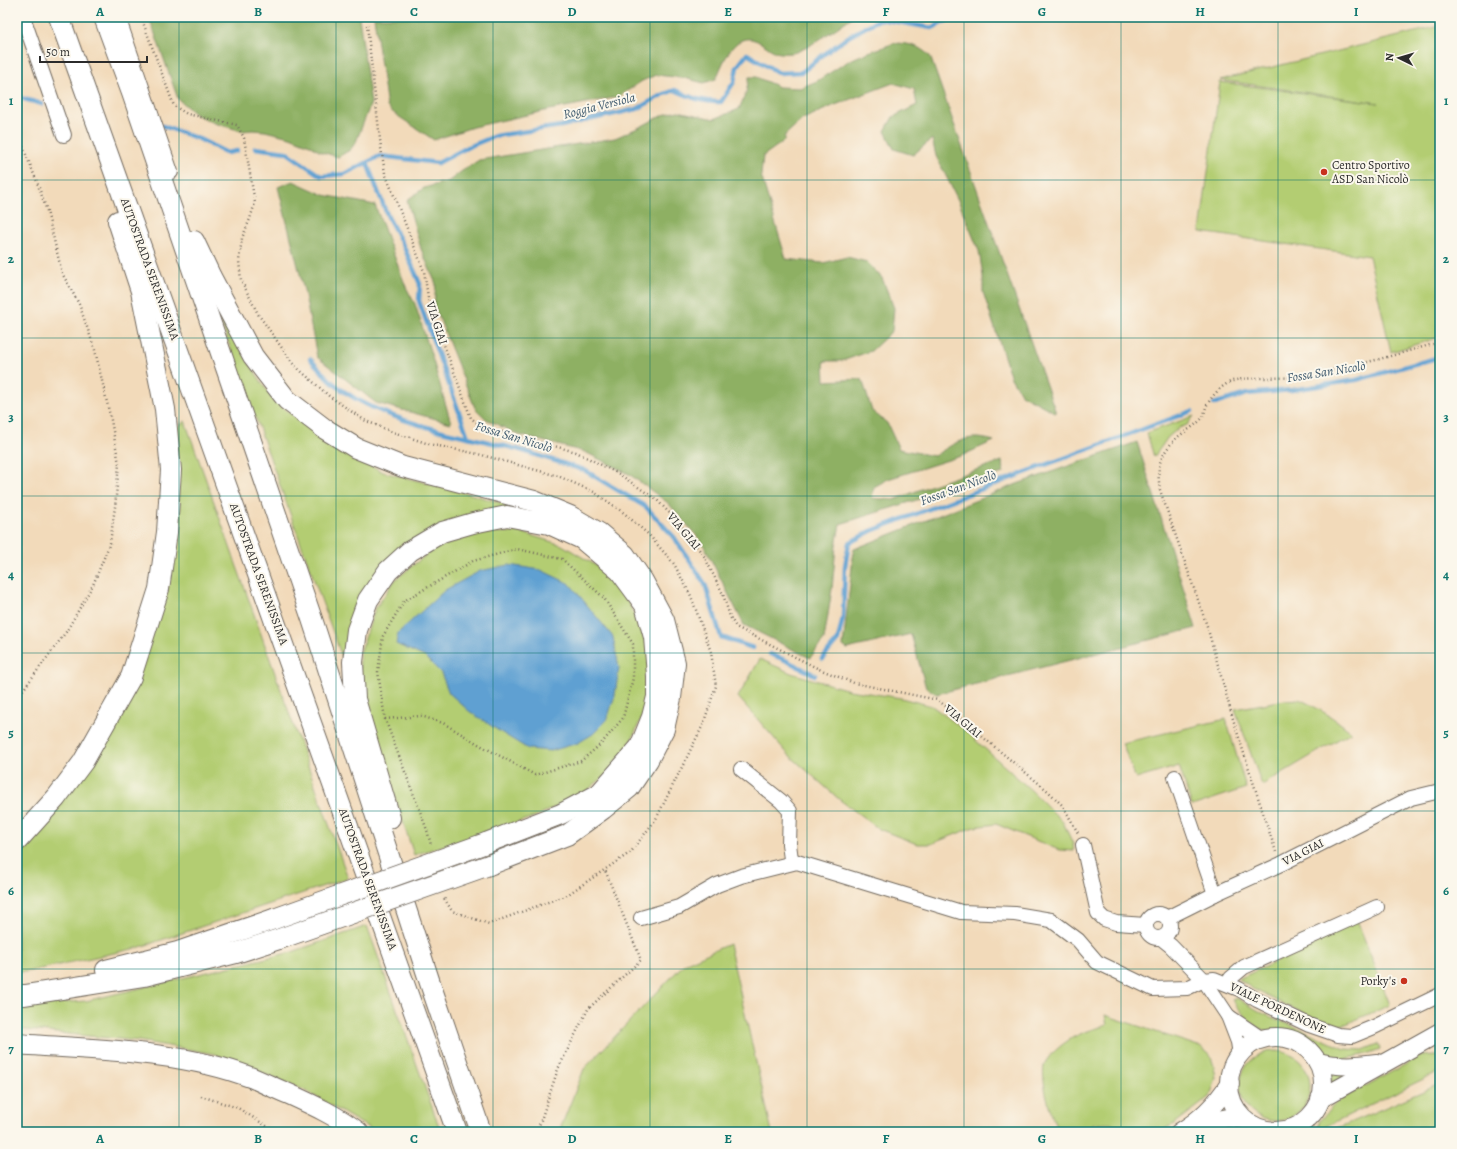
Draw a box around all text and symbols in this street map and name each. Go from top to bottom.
text: A [95,3,105,20]
text: B [254,3,262,20]
text: C [410,3,418,20]
text: D [567,3,577,20]
text: E [724,3,732,20]
text: F [883,3,890,20]
text: G [1038,3,1046,20]
text: H [1195,3,1205,20]
text: I [1354,3,1359,20]
scale bar [40,38,147,64]
north arrow [1379,38,1419,78]
text: 50 m [46,44,70,60]
text: N [1382,53,1397,62]
water label: Roggia Versiola [561,88,637,123]
text: 1 [9,92,14,109]
text: 1 [1444,92,1449,109]
place label: Centro Sportivo ASD San Nicolò [1331,157,1410,187]
marker: Centro Sportivo ASD San Nicolò [1319,167,1329,177]
street label: AUTOSTRADA SERENISSIMA [117,195,183,343]
text: 2 [8,250,15,267]
text: 2 [1443,250,1450,267]
street label: VIA GIAI [422,298,451,347]
water label: Fossa San Nicolò [1285,357,1367,386]
text: 3 [8,408,14,425]
text: 3 [1443,408,1449,425]
water label: Fossa San Nicolò [473,417,554,456]
water label: Fossa San Nicolò [918,466,998,509]
street label: AUTOSTRADA SERENISSIMA [226,500,292,648]
street label: VIA GIAI [663,508,704,553]
text: 4 [8,566,14,583]
text: 4 [1443,566,1449,583]
street label: VIA GIAI [940,700,985,741]
text: 5 [8,724,14,741]
text: 5 [1443,724,1449,741]
street label: AUTOSTRADA SERENISSIMA [335,805,401,953]
street label: VIA GIAI [1279,835,1326,870]
text: 6 [8,882,14,899]
text: 6 [1443,882,1449,899]
place label: Porky's [1360,973,1396,989]
marker: Porky's [1399,976,1409,986]
street label: VIALE PORDENONE [1226,978,1329,1037]
text: 7 [8,1040,14,1057]
text: 7 [1443,1040,1449,1057]
text: A [95,1130,105,1147]
text: B [254,1130,262,1147]
text: C [410,1130,418,1147]
text: D [567,1130,577,1147]
text: E [724,1130,732,1147]
text: F [883,1130,890,1147]
text: G [1038,1130,1046,1147]
text: H [1195,1130,1205,1147]
text: I [1354,1130,1359,1147]

